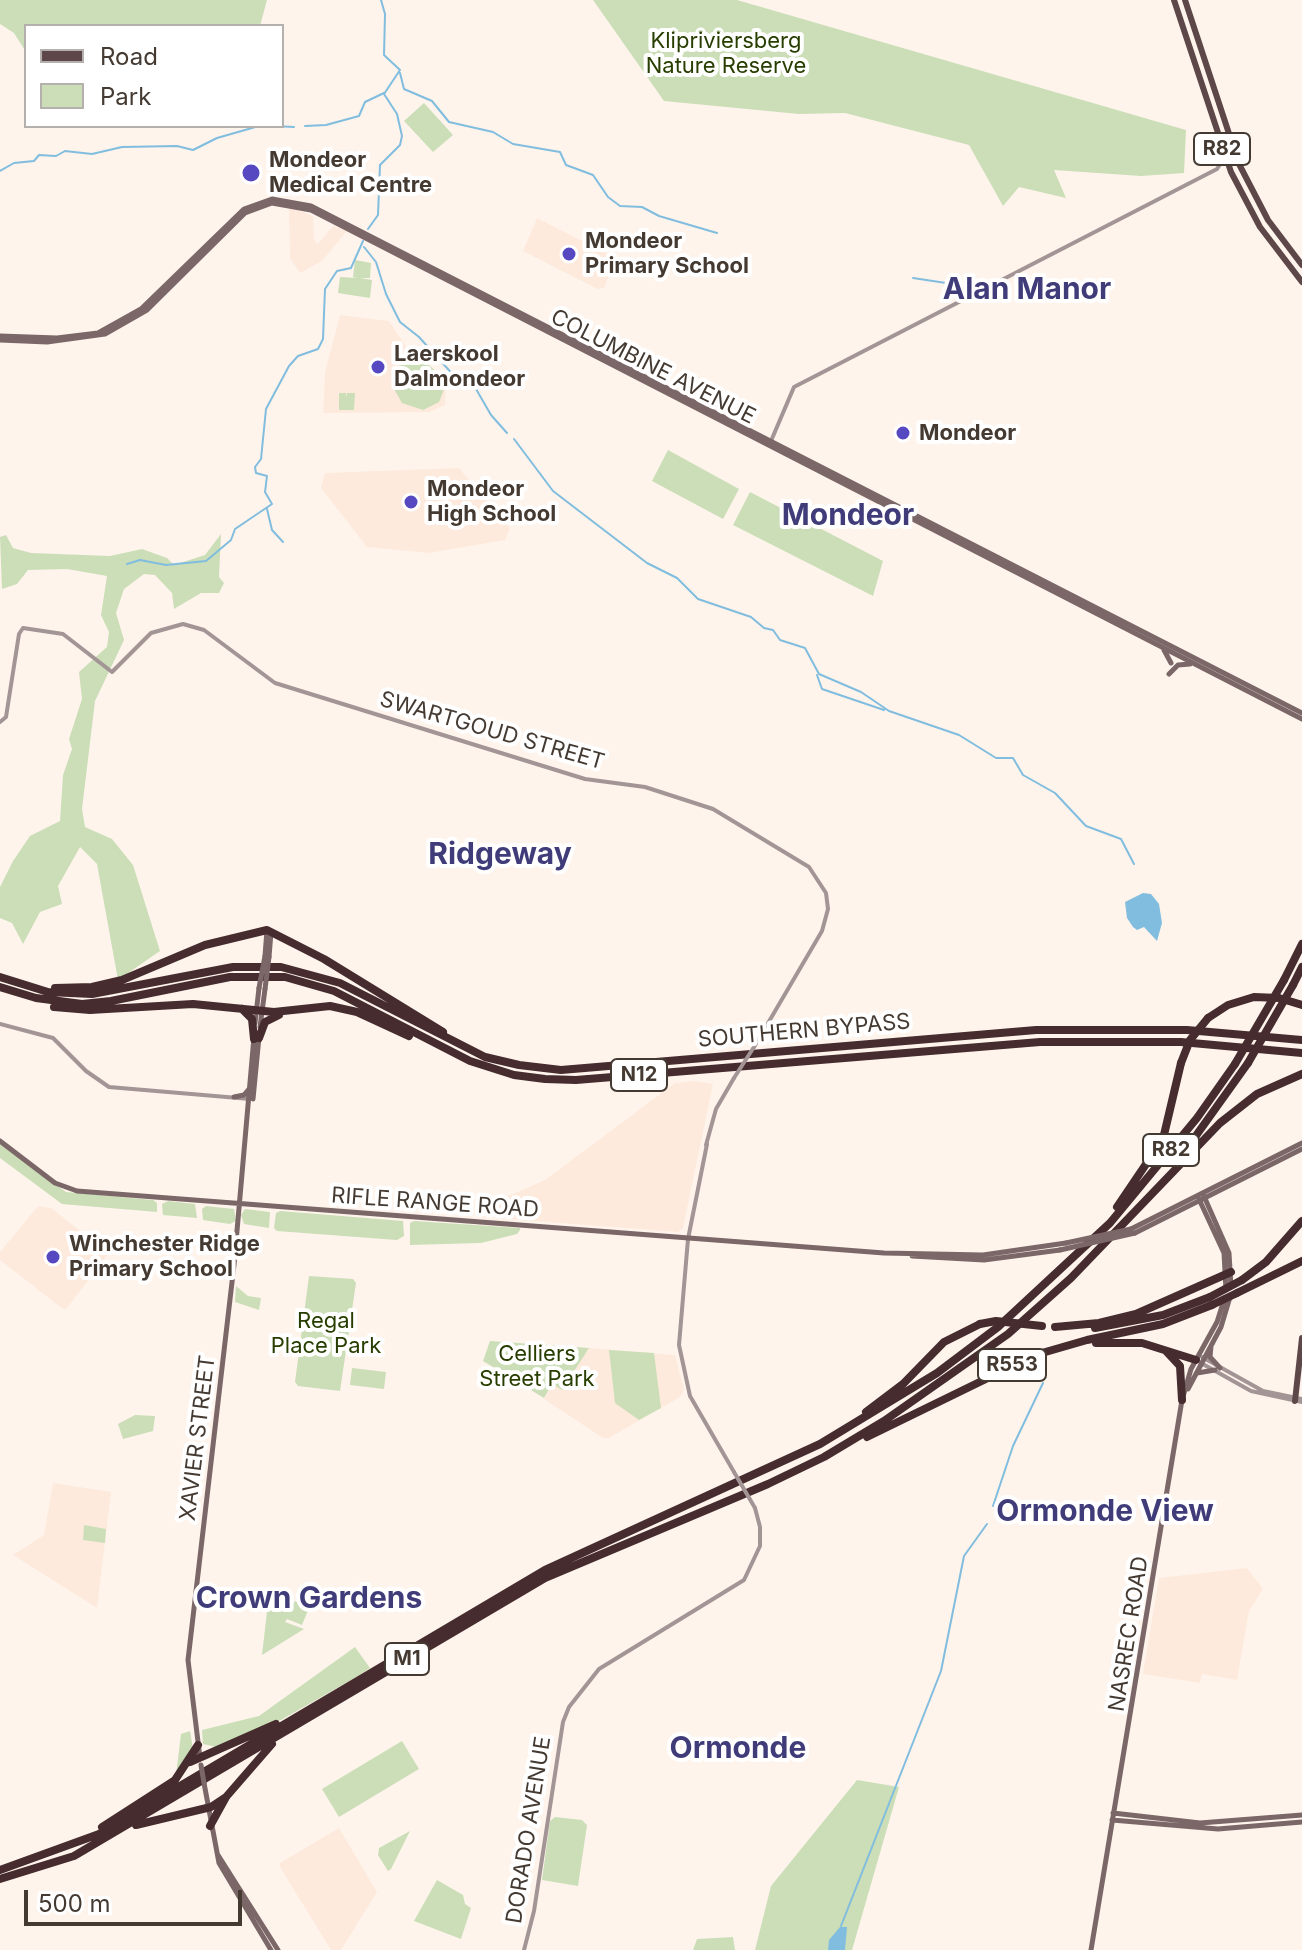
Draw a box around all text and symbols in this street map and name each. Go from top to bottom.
legend [24,24,284,128]
park label: Klipriviersberg Nature Reserve [646,28,806,80]
text: Road [100,42,158,71]
text: Park [100,82,151,111]
road number: R82 [1194,133,1250,165]
place label: Mondeor Medical Centre [269,147,432,198]
marker: Mondeor Medical Centre [240,162,262,184]
place label: Mondeor Primary School [585,228,749,280]
marker: Mondeor Primary School [560,245,578,263]
district label: Alan Manor [943,272,1111,308]
street label: COLUMBINE AVENUE [546,304,760,430]
place label: Laerskool Dalmondeor [394,341,525,392]
marker: Laerskool Dalmondeor [369,358,387,376]
place label: Mondeor [919,420,1016,446]
marker: Mondeor [894,424,912,442]
place label: Mondeor High School [427,476,556,528]
marker: Mondeor High School [402,493,420,511]
district label: Mondeor [782,498,914,534]
street label: SWARTGOUD STREET [377,686,607,776]
district label: Ridgeway [428,837,572,873]
street label: SOUTHERN BYPASS [697,1009,911,1053]
road number: N12 [611,1059,667,1091]
road number: R82 [1143,1134,1199,1166]
street label: RIFLE RANGE ROAD [330,1183,540,1223]
place label: Winchester Ridge Primary School [69,1231,260,1282]
marker: Winchester Ridge Primary School [44,1248,62,1266]
park label: Regal Place Park [271,1308,381,1360]
park label: Celliers Street Park [479,1341,595,1392]
road number: R553 [978,1349,1046,1381]
street label: XAVIER STREET [175,1354,221,1522]
district label: Ormonde View [996,1494,1214,1530]
street label: NASREC ROAD [1104,1555,1154,1713]
district label: Crown Gardens [196,1581,422,1617]
road number: M1 [385,1643,429,1675]
district label: Ormonde [670,1731,806,1767]
street label: DORADO AVENUE [501,1735,557,1925]
scale bar [28,1874,246,1924]
text: 500 m [38,1889,111,1918]

